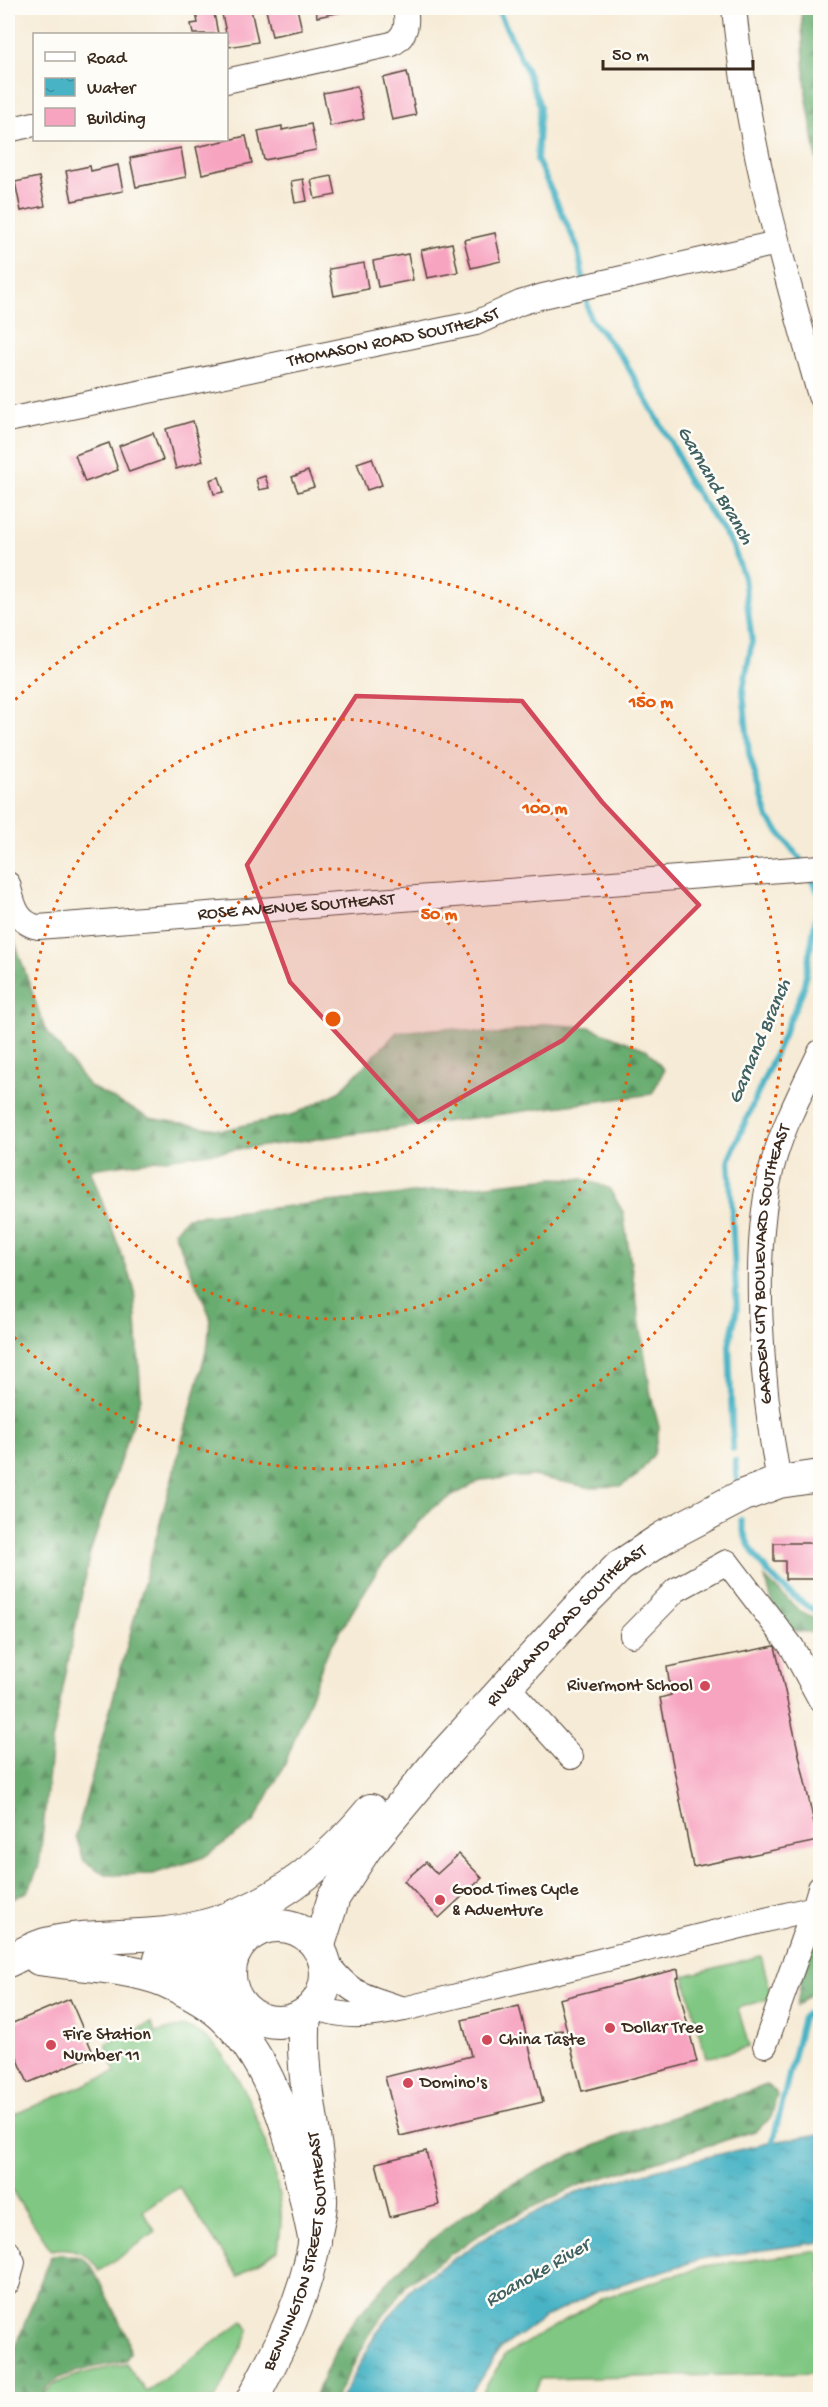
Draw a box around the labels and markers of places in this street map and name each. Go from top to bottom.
centre of rings [323,1009,343,1029]
place label: Rivermont School [567,1676,693,1697]
marker: Rivermont School [698,1679,712,1693]
place label: Good Times Cycle & Adventure [452,1880,579,1922]
marker: Good Times Cycle & Adventure [433,1893,447,1907]
place label: Dollar Tree [621,2018,704,2039]
marker: Dollar Tree [603,2021,617,2035]
place label: Fire Station Number 11 [62,2025,151,2067]
place label: China Taste [499,2030,586,2051]
marker: China Taste [480,2033,494,2047]
marker: Fire Station Number 11 [44,2038,58,2052]
place label: Domino's [419,2073,488,2094]
marker: Domino's [401,2076,415,2090]

